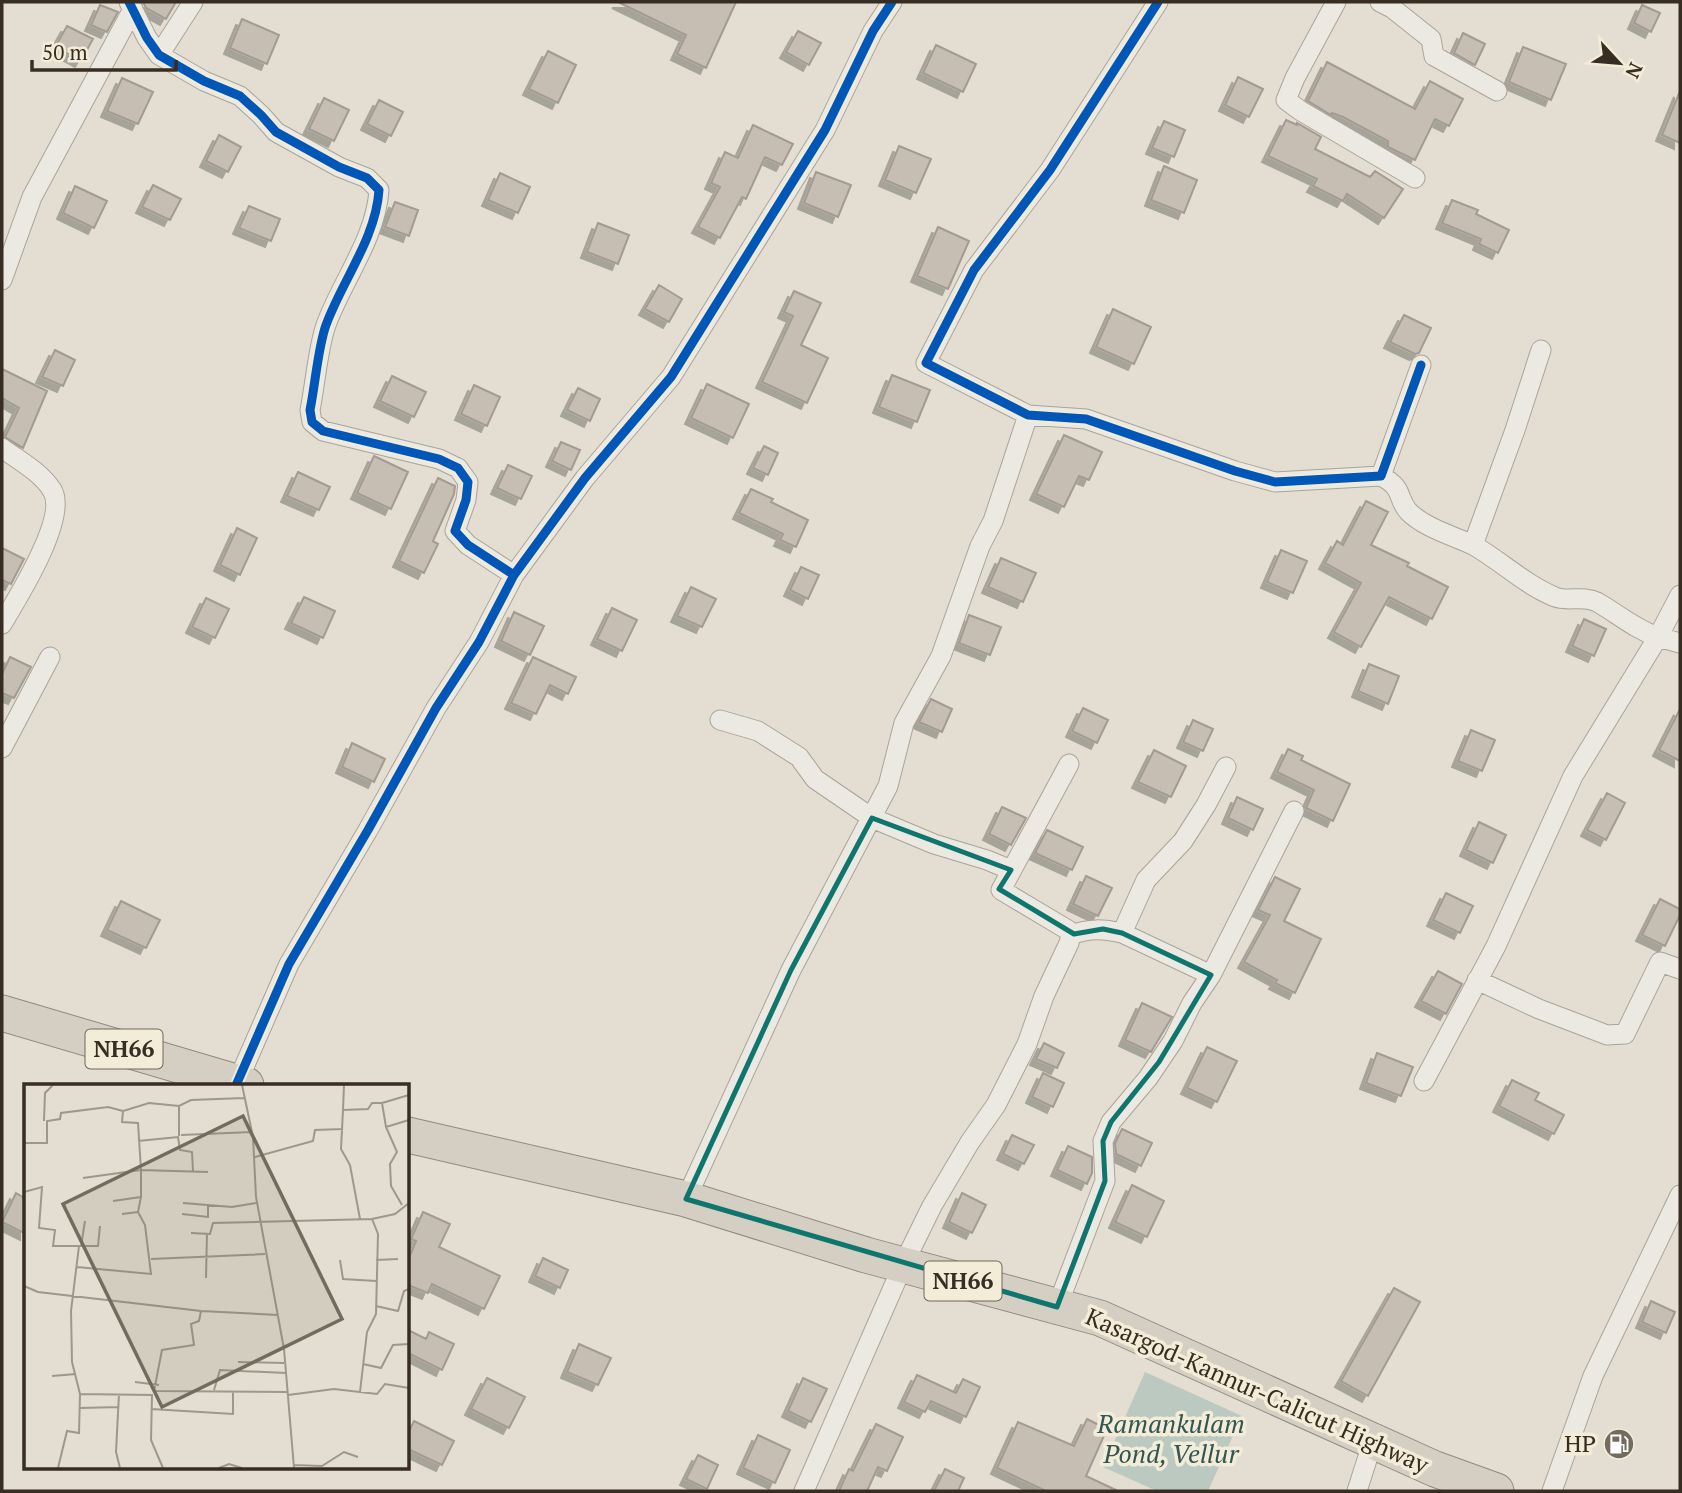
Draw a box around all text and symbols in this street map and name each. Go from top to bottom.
scale bar [32,28,175,72]
north arrow [1584,28,1654,98]
text: 50 m [42,38,88,66]
text: N [1620,59,1649,83]
road number: NH66 [86,1030,162,1068]
inset map [24,1084,410,1468]
road number: NH66 [925,1262,1002,1300]
street label: Kasargod-Kannur-Calicut Highway [1081,1300,1435,1481]
water label: Ramankulam Pond, Vellur [1096,1406,1245,1470]
place label: HP [1564,1427,1596,1459]
fuel station icon: HP [1602,1427,1636,1461]

